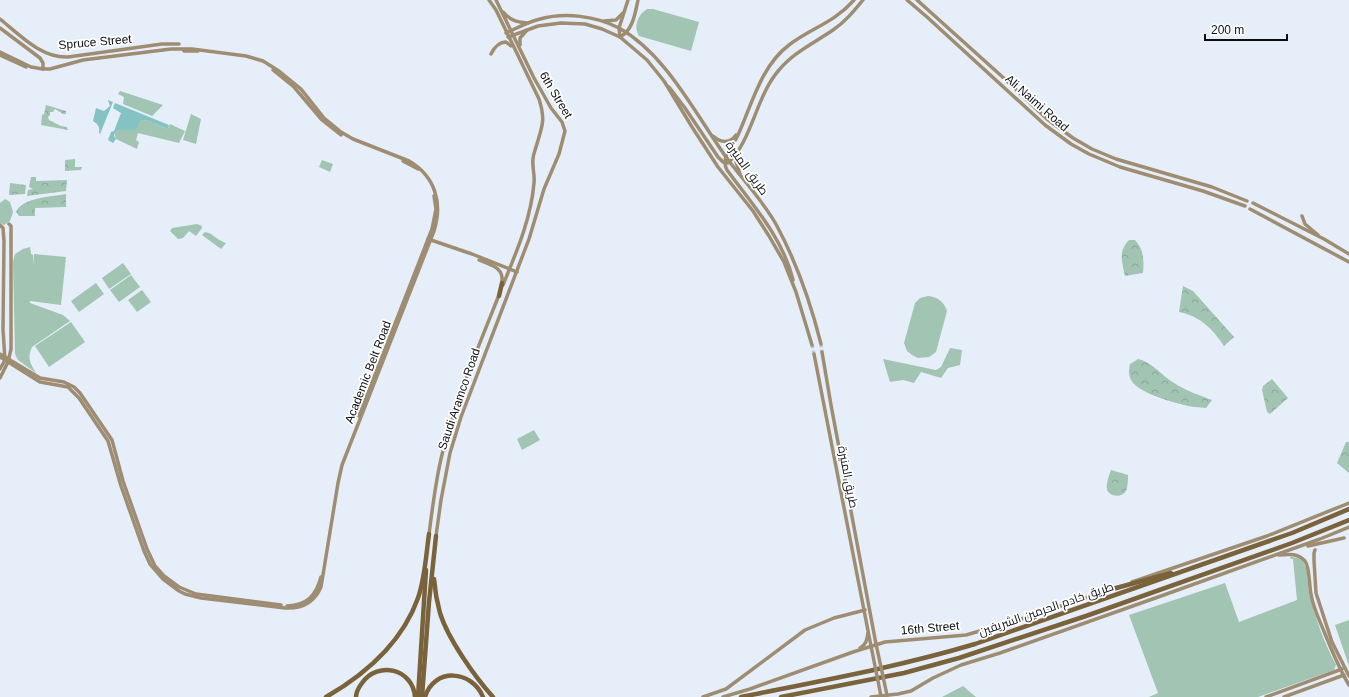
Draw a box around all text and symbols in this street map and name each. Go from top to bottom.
scale bar [1205,16,1287,42]
text: 200 m [1211,23,1244,37]
street label: Spruce Street [58,32,133,52]
street label: 6th Street [537,69,576,121]
street label: Ali Naimi Road [1002,72,1072,134]
street label: طريق المنيرة [723,138,771,198]
street label: Academic Belt Road [342,319,394,425]
street label: Saudi Aramco Road [435,346,483,452]
street label: طريق المنيرة [835,445,861,509]
street label: طريق خادم الحرمين الشريفين [977,579,1116,640]
street label: 16th Street [900,618,961,638]

